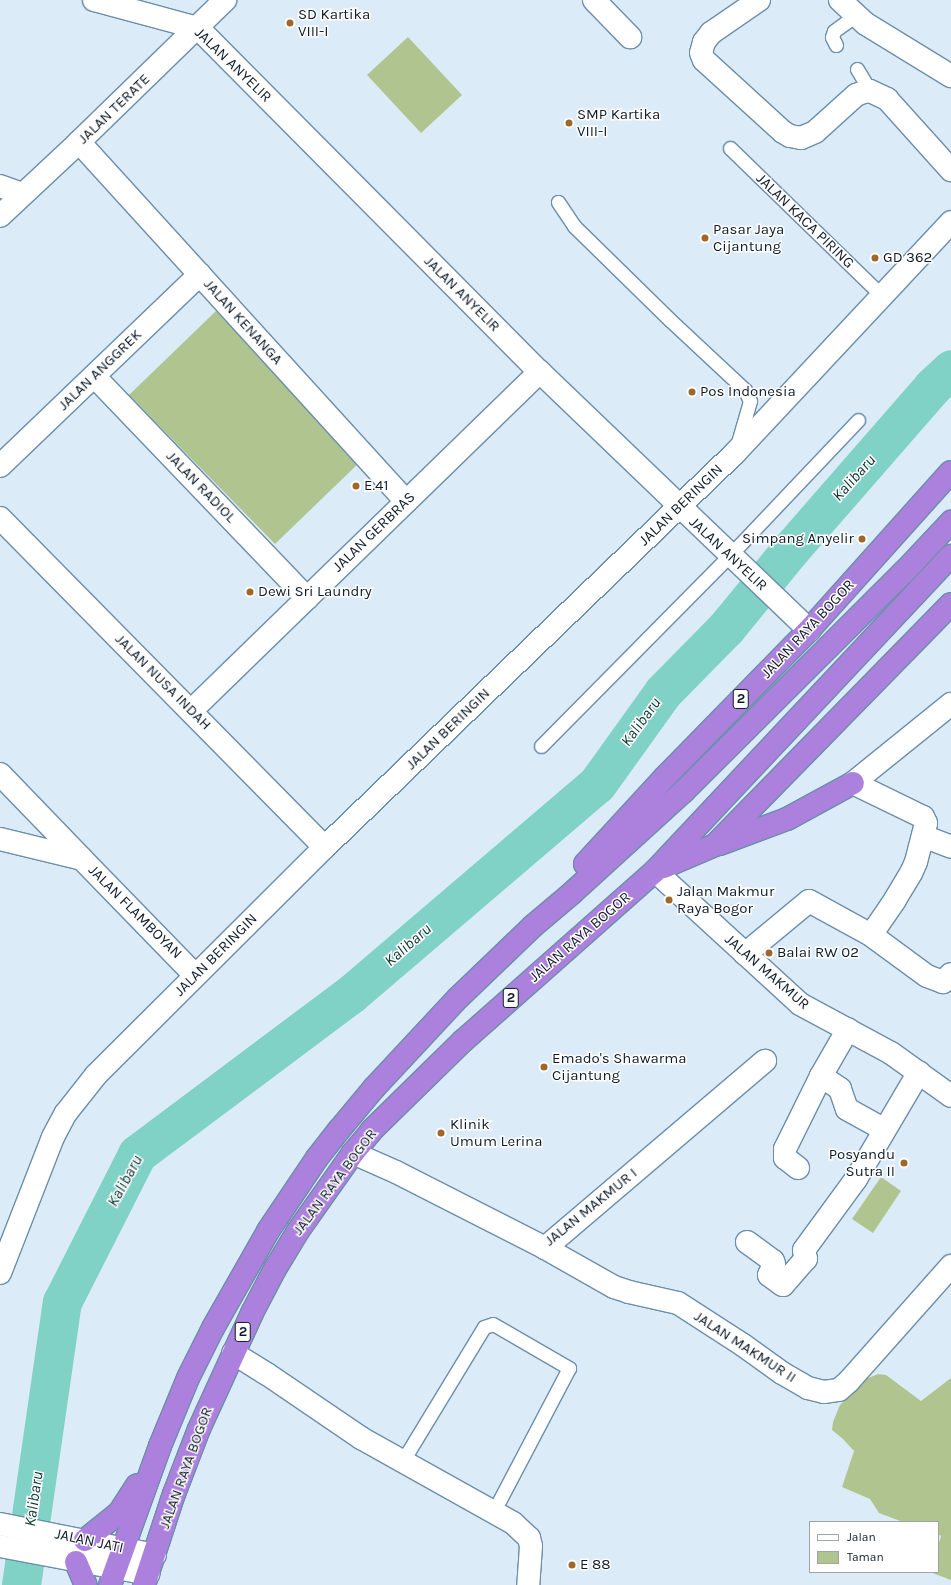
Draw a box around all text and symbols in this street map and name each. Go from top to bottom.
place label: SD Kartika VIII-I [298,5,370,40]
marker: SD Kartika VIII-I [285,18,295,28]
street label: JALAN ANYELIR [191,24,275,106]
street label: JALAN TERATE [74,70,154,148]
place label: SMP Kartika VIII-I [577,105,660,140]
marker: SMP Kartika VIII-I [564,118,574,128]
street label: JALAN KACA PIRING [752,170,858,272]
place label: Pasar Jaya Cijantung [713,220,784,255]
marker: Pasar Jaya Cijantung [700,233,710,243]
place label: GD 362 [883,249,932,267]
street label: JALAN ANYELIR [420,252,504,336]
marker: GD 362 [870,253,880,263]
street label: JALAN KENANGA [200,275,286,369]
street label: JALAN ANGGREK [55,326,145,414]
place label: Pos Indonesia [700,383,796,401]
marker: Pos Indonesia [687,387,697,397]
street label: JALAN RADIOL [162,447,240,527]
water label: Kalibaru [828,451,880,505]
street label: JALAN BERINGIN [635,460,727,550]
place label: E.41 [364,477,388,495]
marker: E.41 [351,481,361,491]
street label: JALAN GERBRAS [329,488,419,576]
street label: JALAN ANYELIR [685,513,771,595]
place label: Simpang Anyelir [742,530,854,548]
marker: Simpang Anyelir [857,534,867,544]
street label: JALAN RAYA BOGOR [758,576,858,682]
place label: Dewi Sri Laundry [258,583,372,601]
marker: Dewi Sri Laundry [245,587,255,597]
street label: JALAN NUSA INDAH [111,630,215,734]
street label: JALAN BERINGIN [402,684,494,774]
road number: 2 [732,687,750,711]
water label: Kalibaru [617,694,665,750]
street label: JALAN FLAMBOYAN [84,861,186,963]
place label: Jalan Makmur Raya Bogor [677,882,774,917]
street label: JALAN RAYA BOGOR [526,888,634,986]
marker: Jalan Makmur Raya Bogor [664,895,674,905]
street label: JALAN BERINGIN [171,910,261,1000]
water label: Kalibaru [381,919,435,971]
street label: JALAN MAKMUR [721,930,813,1014]
place label: Balai RW 02 [777,944,859,962]
marker: Balai RW 02 [764,948,774,958]
road number: 2 [502,986,520,1010]
place label: Emado's Shawarma Cijantung [552,1049,686,1084]
marker: Emado's Shawarma Cijantung [539,1062,549,1072]
place label: Klinik Umum Lerina [450,1115,542,1150]
street label: JALAN RAYA BOGOR [289,1125,381,1239]
marker: Klinik Umum Lerina [435,1127,447,1139]
place label: Posyandu Sutra II [829,1145,895,1180]
water label: Kalibaru [103,1152,147,1210]
marker: Posyandu Sutra II [898,1157,910,1169]
street label: JALAN MAKMUR I [541,1164,641,1250]
street label: JALAN MAKMUR II [691,1307,799,1387]
road number: 2 [234,1320,252,1344]
street label: JALAN RAYA BOGOR [156,1405,216,1531]
water label: Kalibaru [21,1470,47,1528]
legend [809,1521,939,1573]
street label: JALAN JATI [53,1525,125,1557]
text: Jalan [847,1530,876,1544]
text: Taman [847,1550,884,1564]
place label: E 88 [580,1556,610,1574]
marker: E 88 [567,1560,577,1570]

